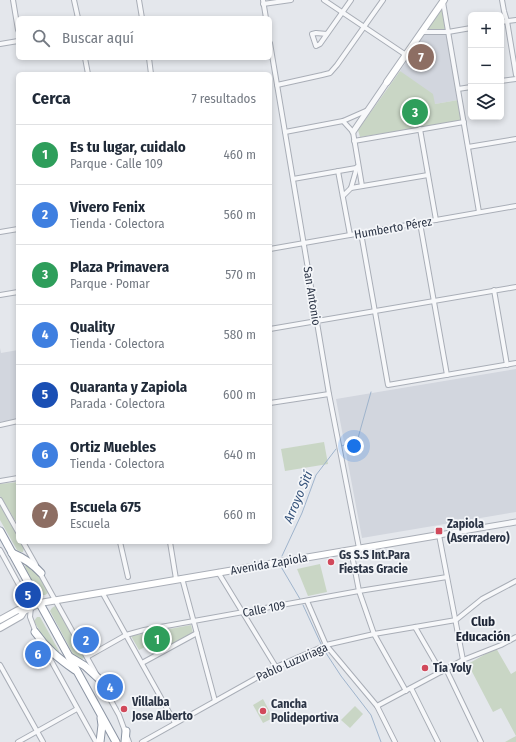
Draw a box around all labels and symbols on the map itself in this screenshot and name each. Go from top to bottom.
pin: 7 [408,42,434,72]
pin: 3 [402,97,428,127]
street label: Humberto Pérez [353,214,433,242]
street label: San Antonio [300,266,324,326]
your location [344,436,364,456]
water label: Arroyo Sití [280,468,316,526]
place label: Zapiola (Aserradero) [447,517,510,545]
marker: Zapiola (Aserradero) [434,526,444,536]
place label: Gs S.S Int.Para Fiestas Gracie [339,548,410,576]
street label: Avenida Zapiola [229,550,309,578]
marker: Gs S.S Int.Para Fiestas Gracie [326,557,336,567]
pin: 5 [15,580,41,610]
street label: Calle 109 [241,598,287,620]
district label: Club Educación [456,614,510,644]
pin: 1 [144,624,170,654]
pin: 2 [73,625,99,655]
pin: 6 [25,639,51,669]
street label: Pablo Luzuriaga [254,640,330,684]
place label: Tía Yoly [433,661,472,675]
marker: Tía Yoly [420,663,430,673]
pin: 4 [97,672,123,702]
place label: Villalba Jose Alberto [131,695,194,723]
place label: Cancha Polideportiva [271,697,339,725]
marker: Villalba Jose Alberto [119,704,129,714]
marker: Cancha Polideportiva [258,706,268,716]

